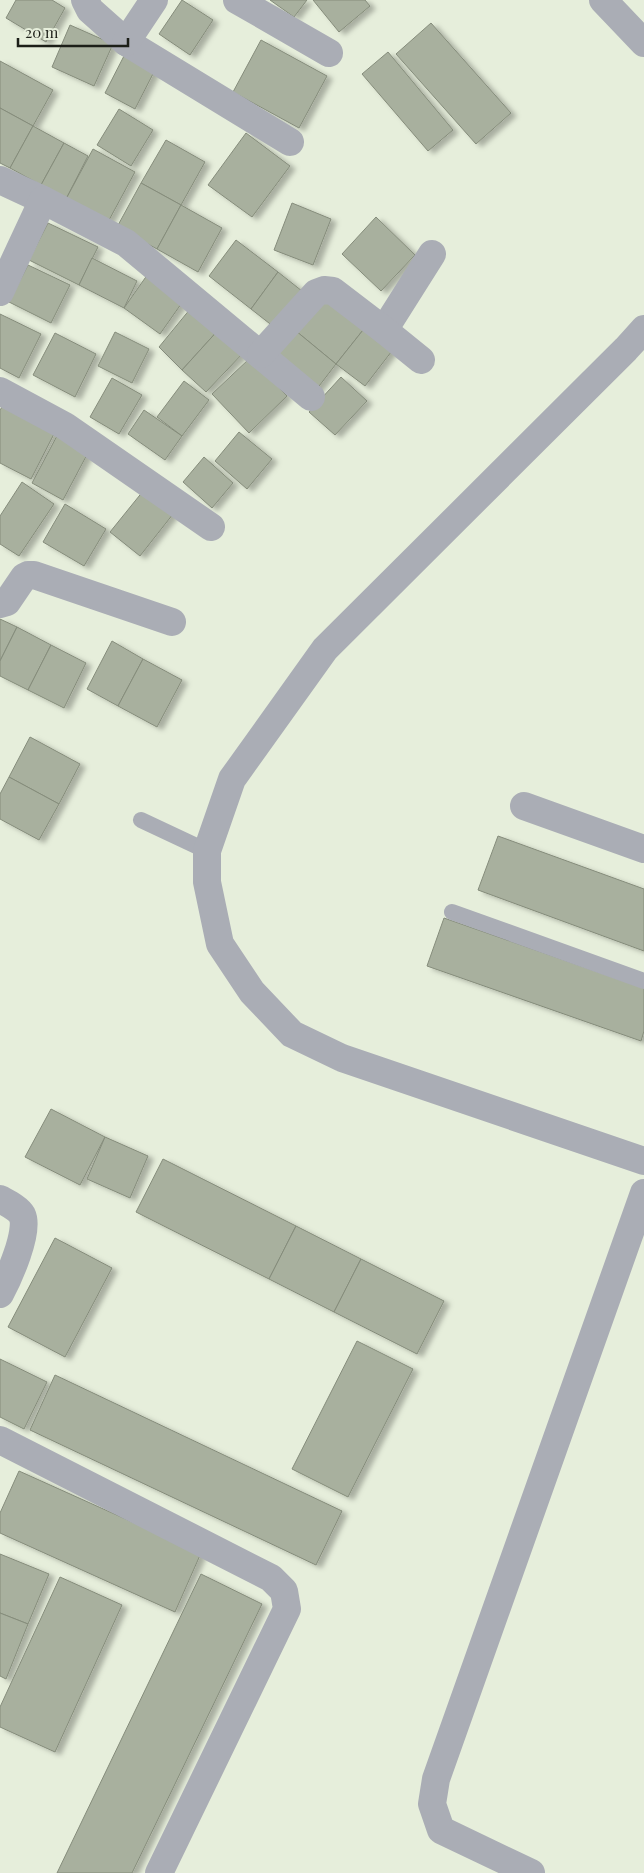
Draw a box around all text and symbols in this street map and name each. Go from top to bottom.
scale bar [18,15,128,47]
text: 20 m [25,22,59,42]

